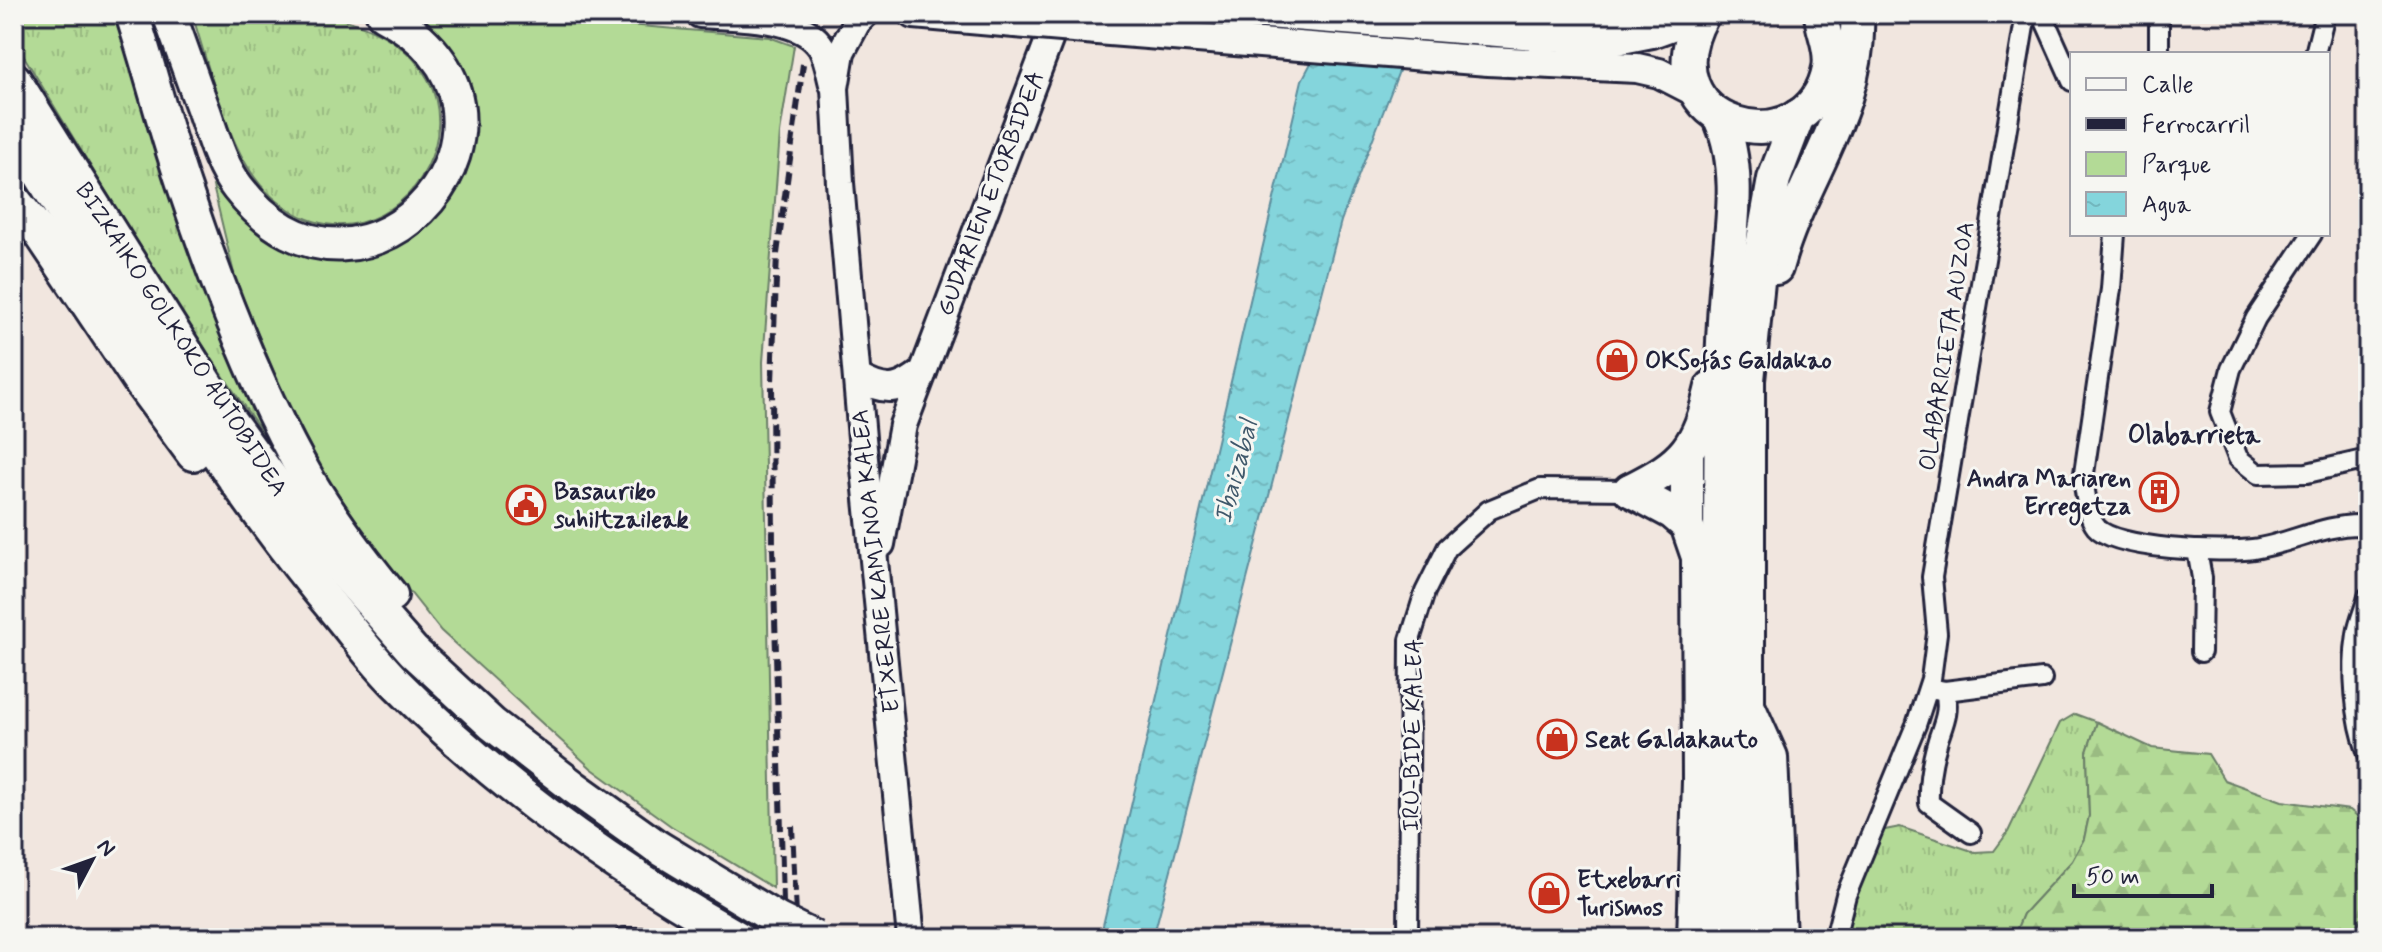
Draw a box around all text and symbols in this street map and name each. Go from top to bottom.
legend [2070,52,2330,236]
street label: GUDARIEN ETORBIDEA [930,66,1053,321]
text: Calle [2142,70,2194,101]
text: Ferrocarril [2142,110,2250,141]
text: Parque [2142,150,2211,181]
street label: BIZKAIKO GOLKOKO AUTOBIDEA [67,177,294,503]
text: Agua [2142,190,2191,221]
street label: OLABARRIETA AUZOA [1912,219,1983,473]
shop icon: OKSofás Galdakao [1596,339,1638,381]
place label: OKSofás Galdakao [1645,346,1832,377]
street label: ETXERRE KAMINOA KALEA [845,407,908,714]
water label: Ibaizabal [1207,415,1267,527]
district label: Olabarrieta [2128,419,2262,453]
place label: Andra Mariaren Erregetza [1967,464,2131,526]
building icon: Andra Mariaren Erregetza [2138,471,2180,513]
place label: Basauriko suhiltzaileak [553,477,689,536]
public building icon: Basauriko suhiltzaileak [505,484,547,526]
street label: IRU-BIDE KALEA [1396,638,1431,832]
shop icon: Seat Galdakauto [1536,718,1578,760]
place label: Seat Galdakauto [1585,725,1758,756]
north arrow [52,820,132,900]
text: N [90,833,121,863]
scale bar [2074,848,2212,898]
text: 50 m [2086,862,2140,893]
place label: Etxebarri Turismos [1577,865,1682,924]
shop icon: Etxebarri Turismos [1528,872,1570,914]

